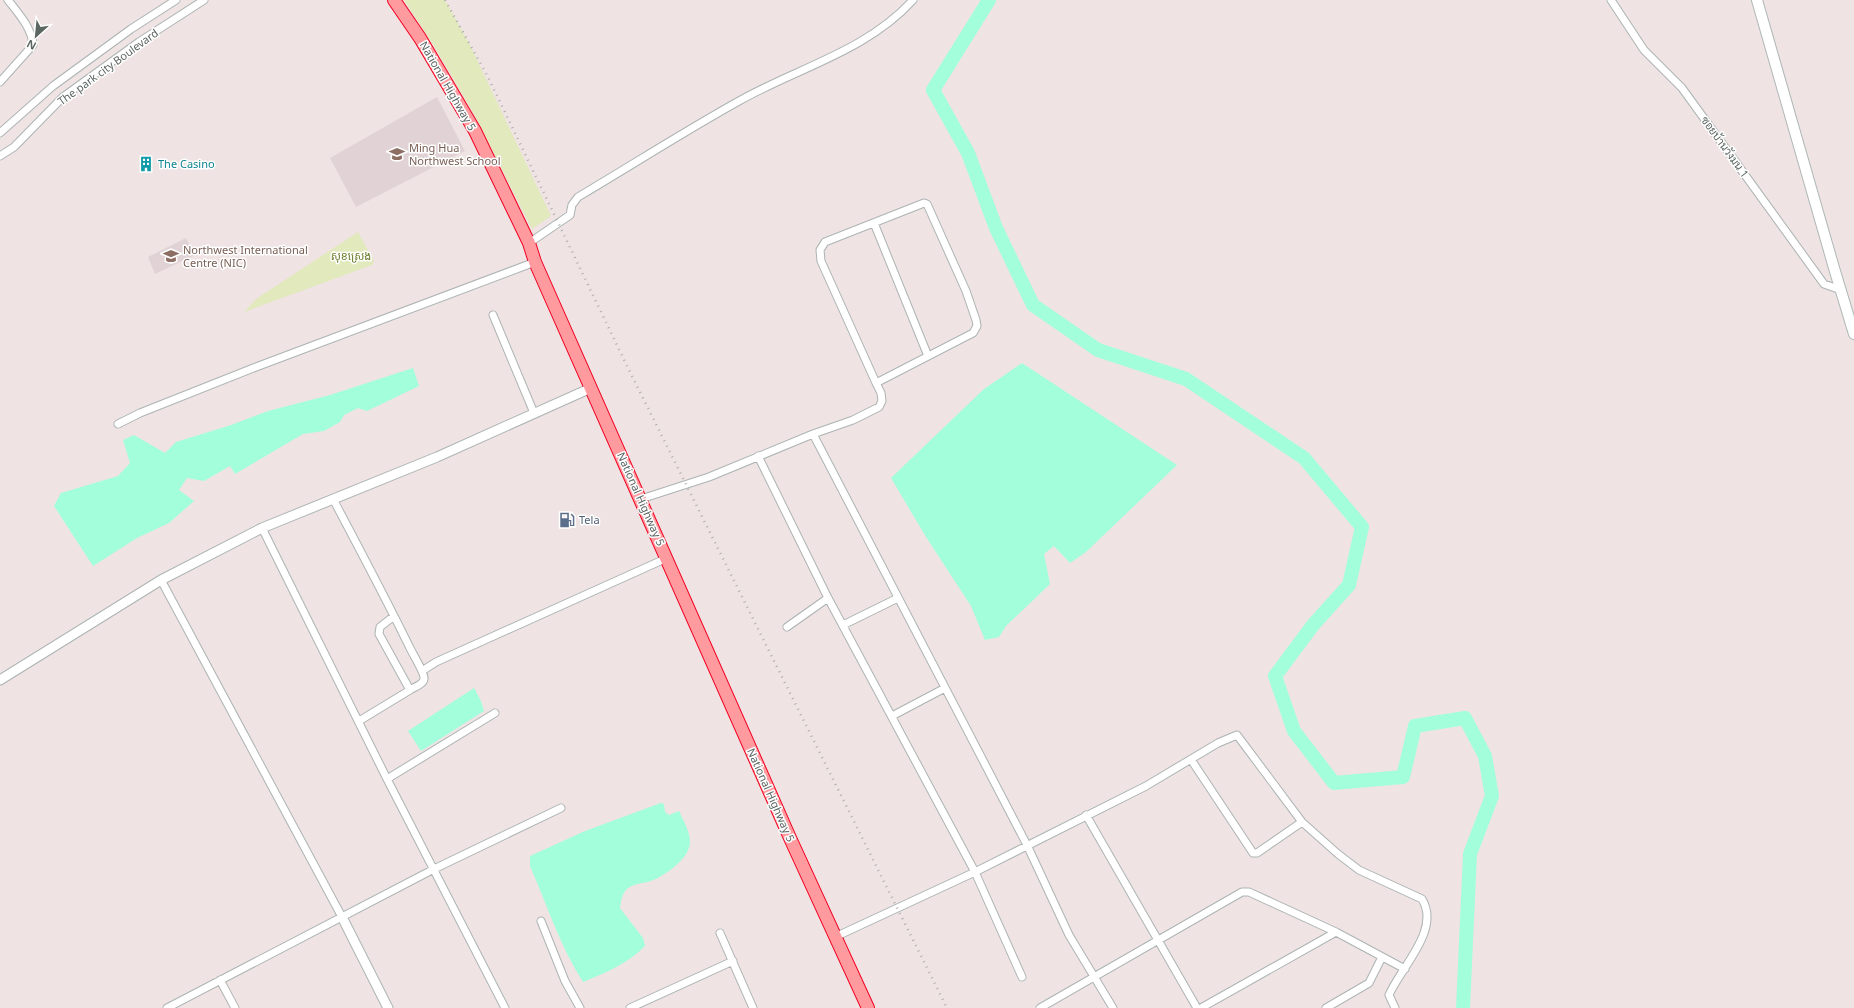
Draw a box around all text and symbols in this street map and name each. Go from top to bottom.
north arrow [16,16,56,56]
street label: The park city Boulevard [54,25,161,108]
text: N [24,37,39,54]
street label: National Highway 5 [417,38,480,133]
street label: ซอยบ้านวังมน 1 [1698,113,1753,180]
place label: Ming Hua Northwest School [409,140,501,168]
school or university icon: Ming Hua Northwest School [388,145,406,163]
building icon: The Casino [137,155,155,173]
place label: The Casino [158,156,215,171]
place label: Northwest International Centre (NIC) [183,242,308,270]
school or university icon: Northwest International Centre (NIC) [162,247,180,265]
park label: សុខស្រេង [331,248,371,263]
street label: National Highway 5 [614,450,669,548]
fuel station icon: Tela [558,511,576,529]
place label: Tela [579,512,600,527]
street label: National Highway 5 [744,746,799,844]

